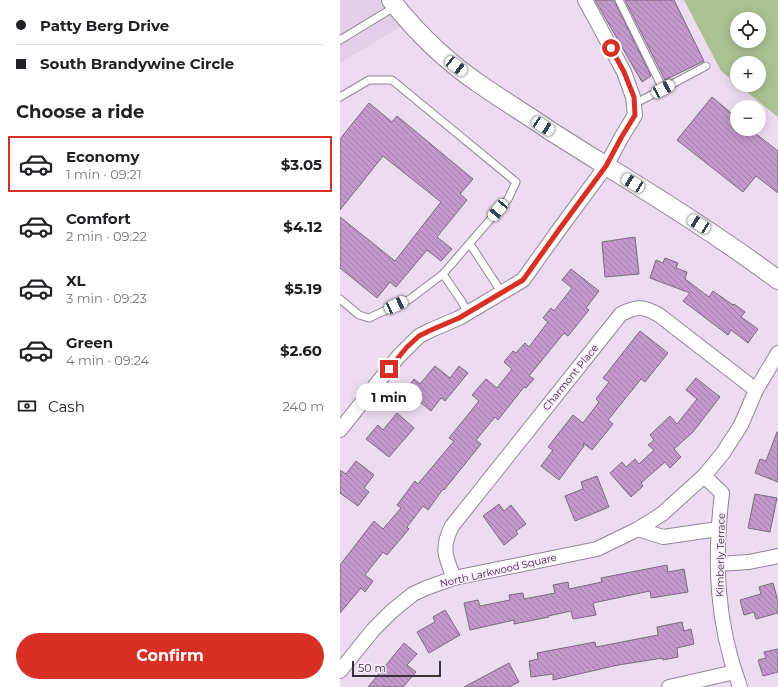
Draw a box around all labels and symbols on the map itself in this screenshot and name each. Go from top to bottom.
route start [602,39,620,57]
car [443,54,469,78]
car [650,78,676,100]
car [530,114,556,138]
car [620,172,646,194]
car [486,197,510,223]
car [686,213,712,235]
car [383,294,409,316]
street label: Charmont Place [540,342,601,413]
route end [380,360,398,378]
callout: 1 min [356,383,422,411]
street label: Kimberly Terrace [713,513,728,597]
street label: North Larkwood Square [438,551,558,590]
scale bar [352,659,441,678]

